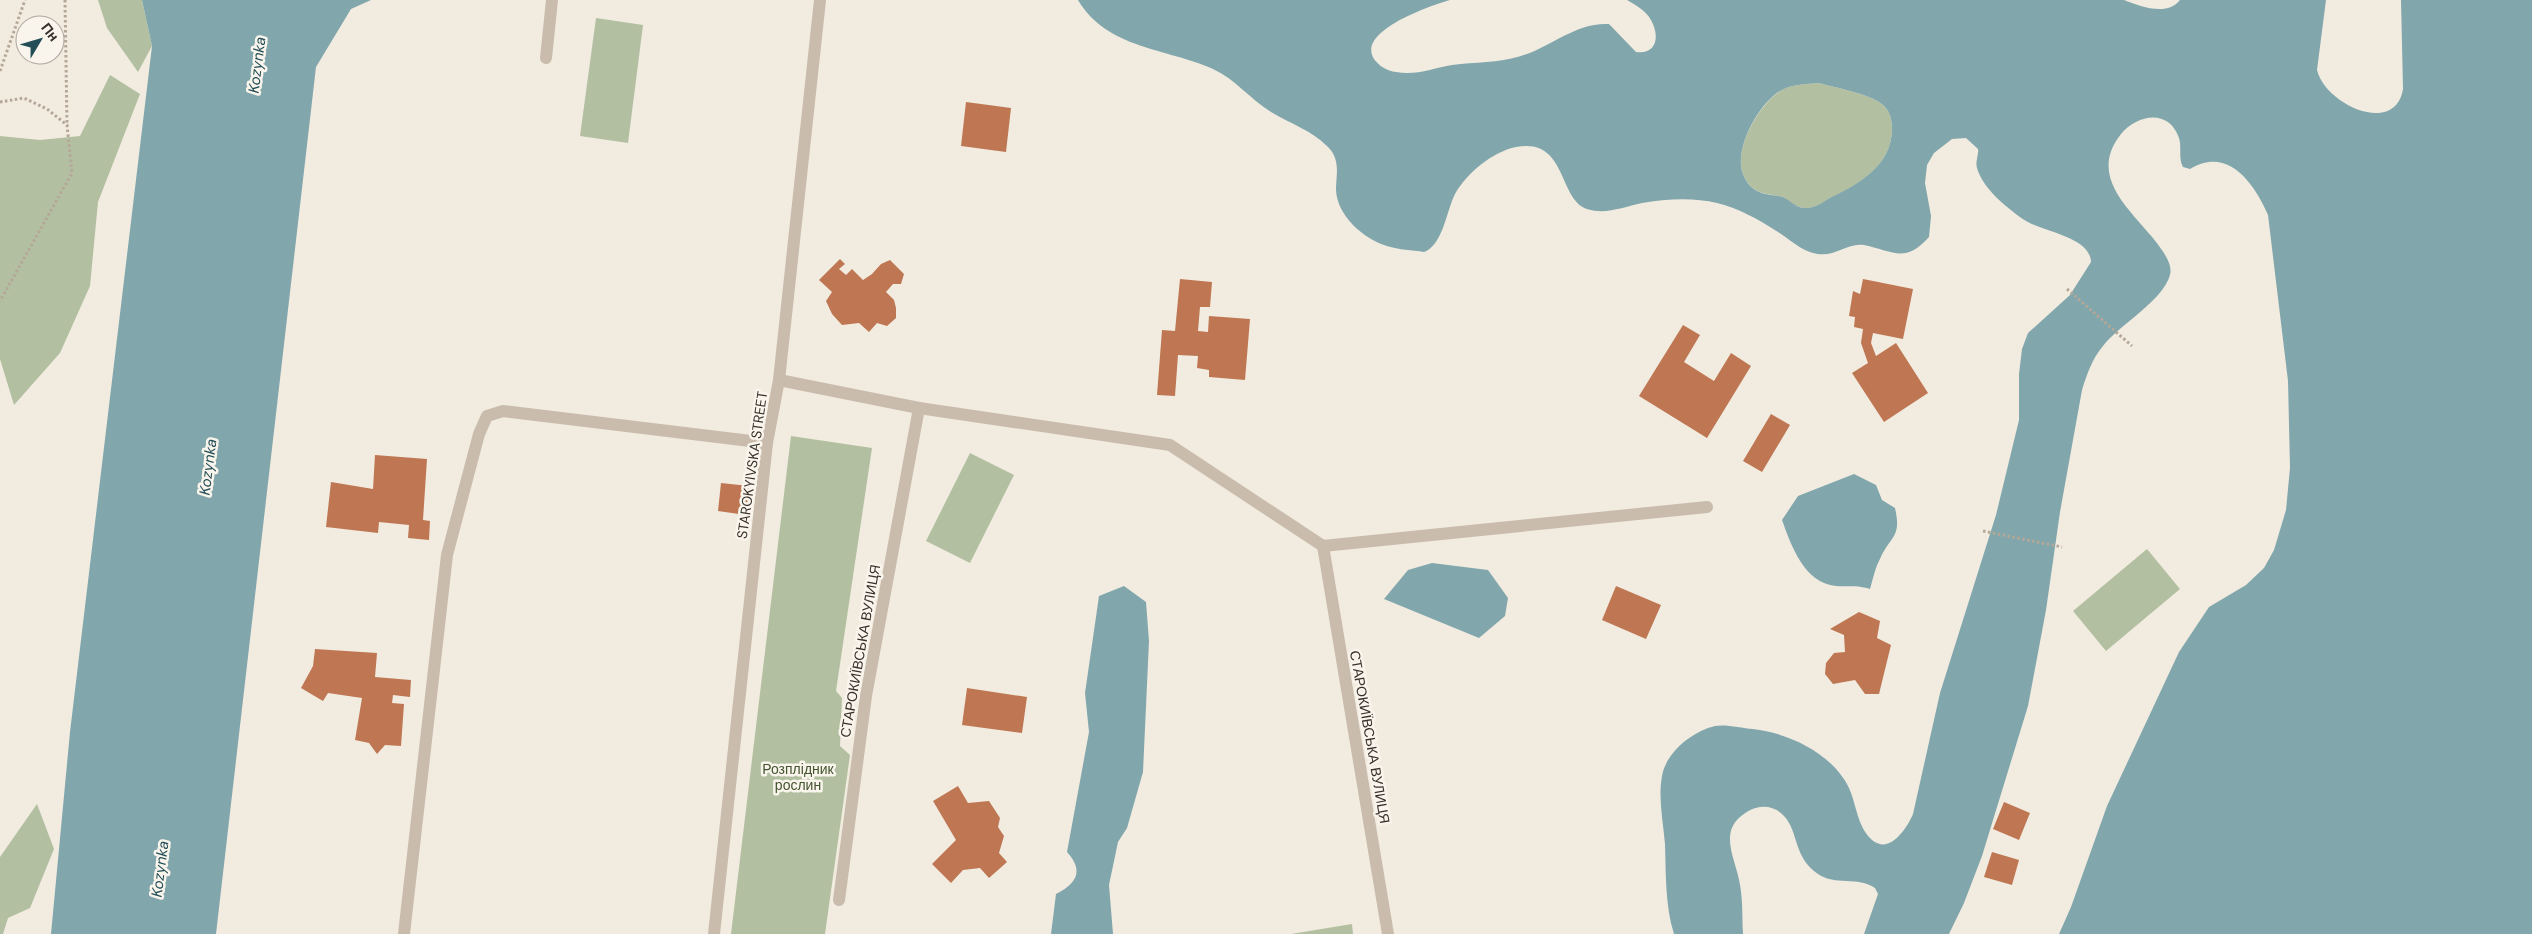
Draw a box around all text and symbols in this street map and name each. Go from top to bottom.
north arrow [15,15,65,65]
text: Пн [37,19,63,45]
water label: Kozynka [244,36,270,94]
street label: STAROKYIVSKA STREET [733,390,771,540]
water label: Kozynka [195,438,221,496]
street label: СТАРОКИЇВСЬКА ВУЛИЦЯ [836,563,884,739]
street label: СТАРОКИЇВСЬКА ВУЛИЦЯ [1346,649,1394,825]
park label: Розплідник рослин [762,760,835,794]
water label: Kozynka [147,840,173,898]

